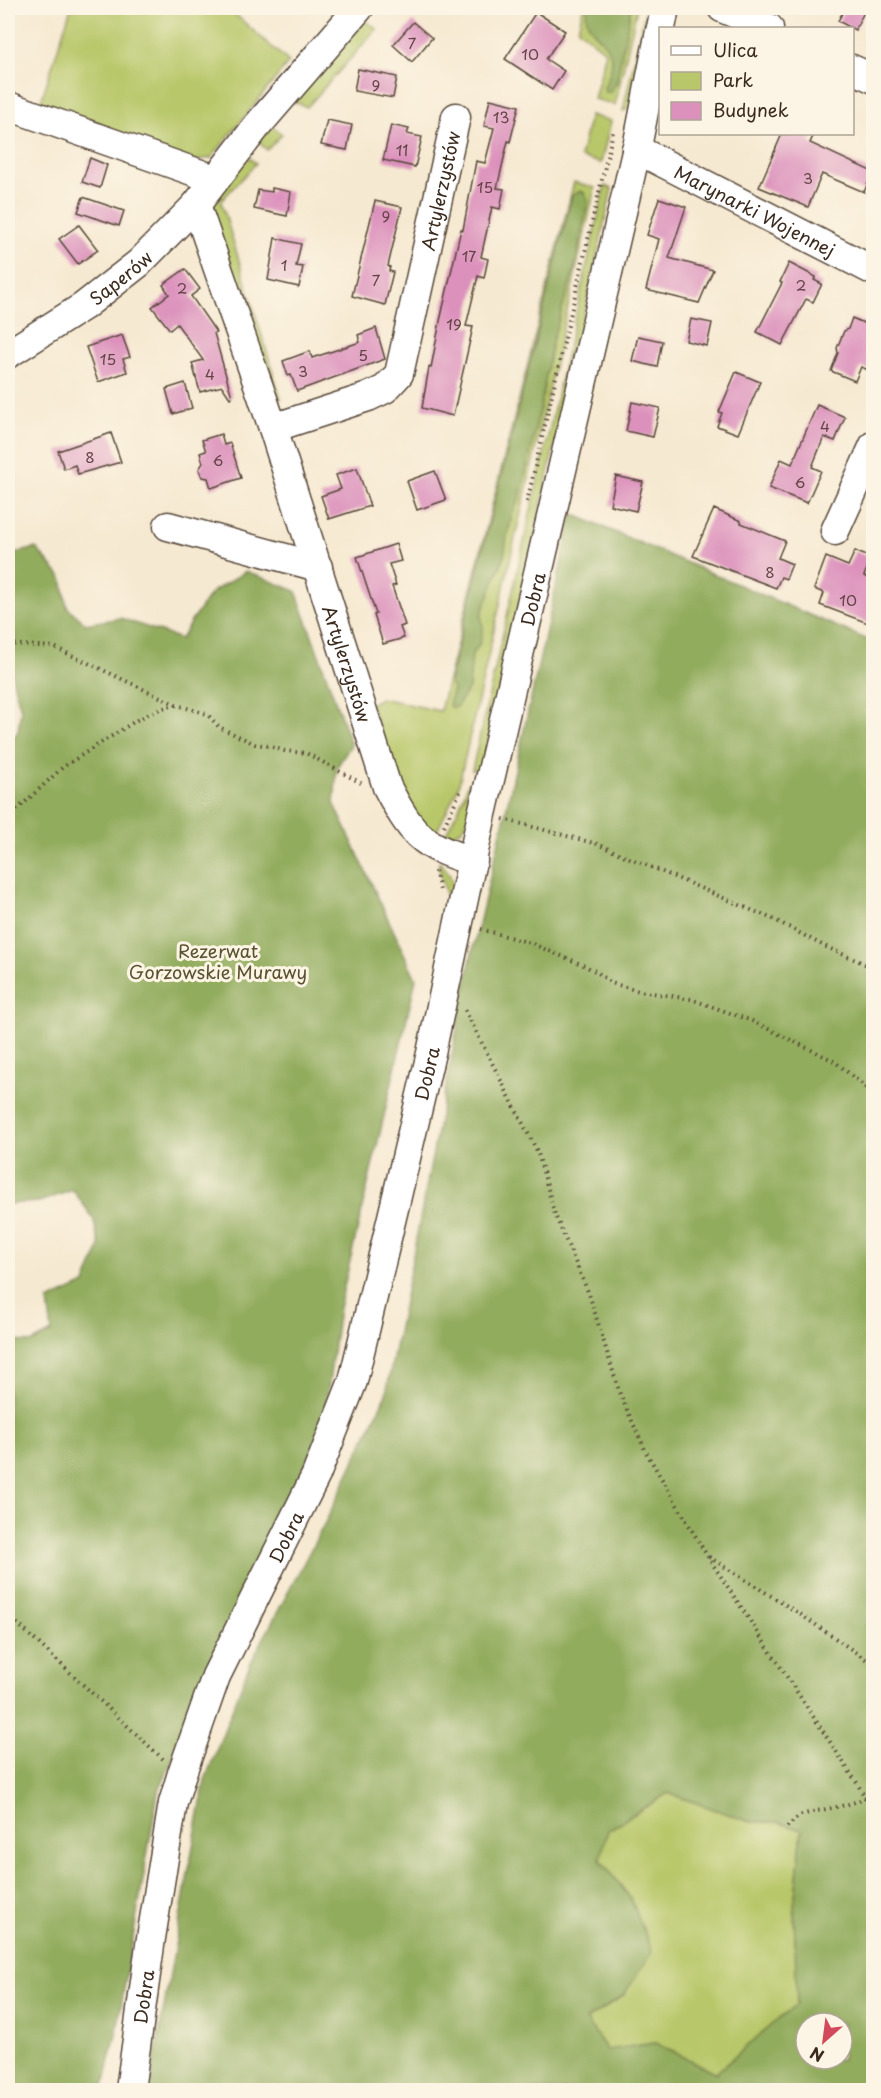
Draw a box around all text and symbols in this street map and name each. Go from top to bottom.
legend [659,27,854,135]
house number: 7 [408,31,417,54]
text: Ulica [713,36,758,63]
house number: 10 [521,42,539,65]
text: Park [713,66,753,93]
house number: 9 [372,73,380,96]
text: Budynek [713,96,789,123]
house number: 13 [493,105,509,128]
street label: Artylerzystów [413,128,466,253]
house number: 11 [396,138,408,161]
street label: Marynarki Wojennej [670,158,840,263]
house number: 3 [803,166,813,189]
house number: 15 [477,175,493,198]
house number: 9 [382,204,390,227]
street label: Saperów [83,244,158,311]
house number: 17 [462,244,476,267]
house number: 1 [281,253,287,276]
house number: 7 [372,268,381,291]
house number: 2 [796,273,806,296]
house number: 2 [177,276,187,299]
house number: 19 [446,312,462,335]
house number: 5 [358,343,368,366]
house number: 15 [100,347,116,370]
house number: 3 [298,359,308,382]
house number: 4 [205,362,215,385]
house number: 4 [820,414,830,437]
house number: 8 [85,445,95,468]
house number: 6 [213,448,223,471]
house number: 6 [795,470,805,493]
house number: 8 [765,560,775,583]
street label: Dobra [513,569,551,629]
house number: 10 [839,588,857,611]
street label: Artylerzystów [317,601,379,726]
park label: Rezerwat Gorzowskie Murawy [129,937,307,985]
street label: Dobra [407,1044,446,1103]
street label: Dobra [261,1506,310,1567]
street label: Dobra [126,1968,160,2026]
north arrow [794,2011,854,2071]
text: N [805,2042,828,2069]

